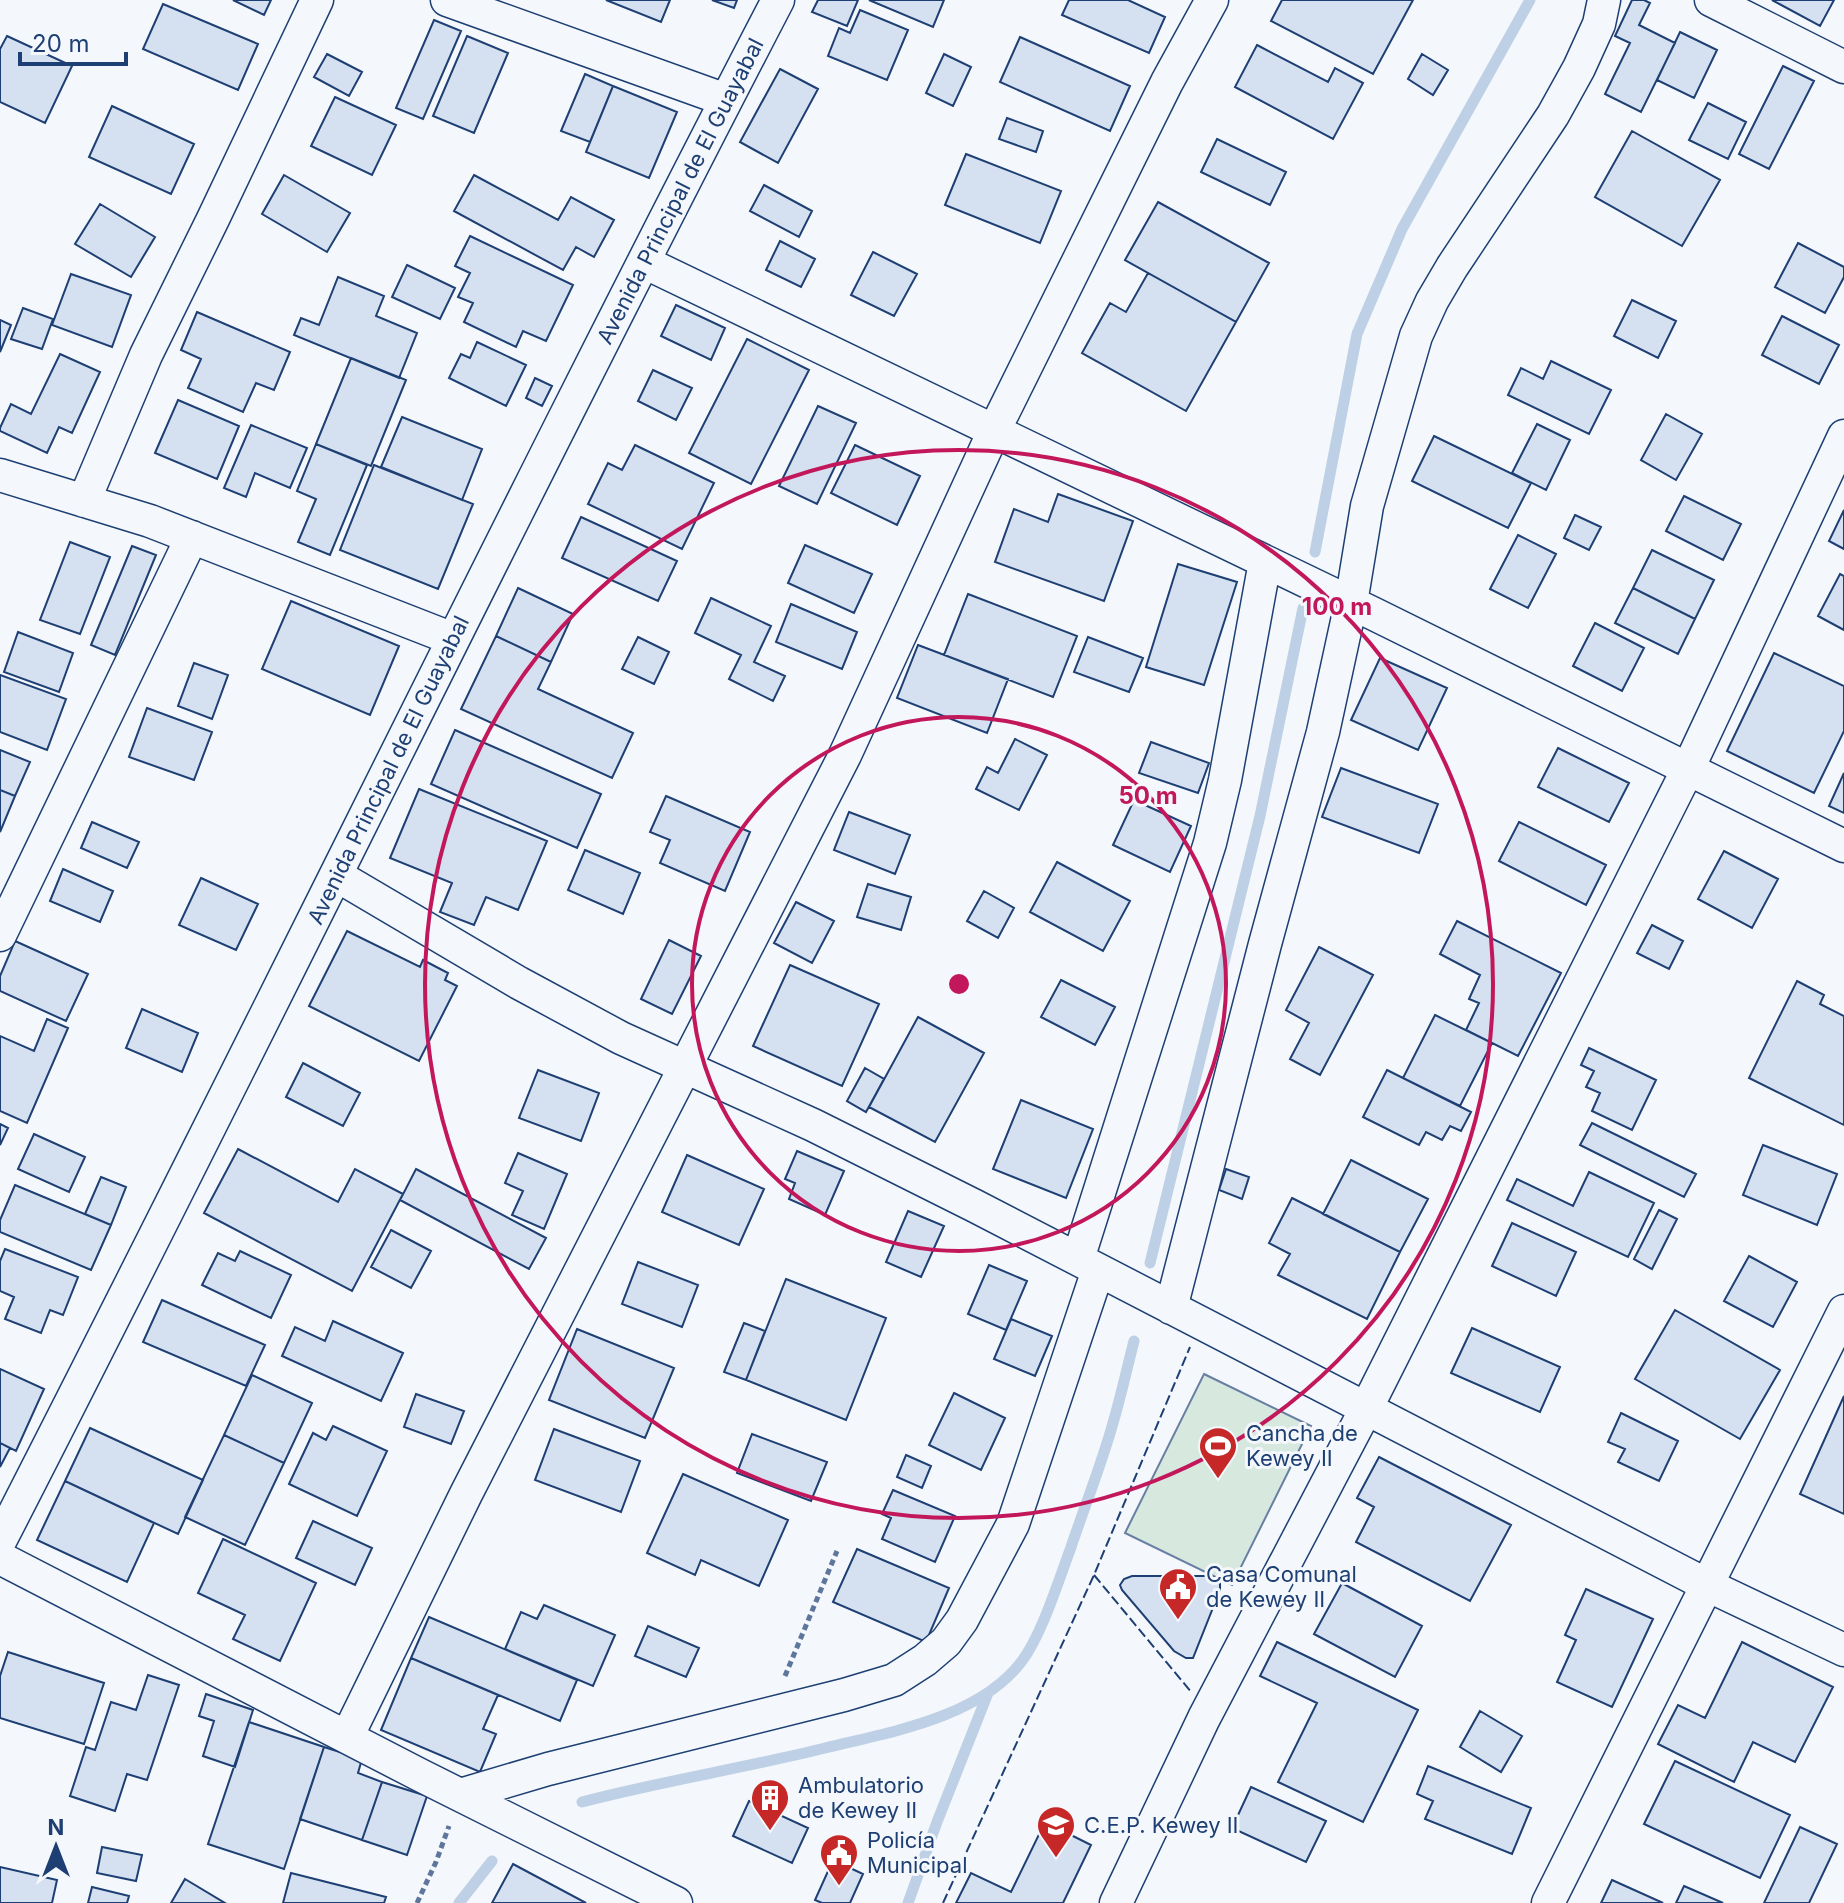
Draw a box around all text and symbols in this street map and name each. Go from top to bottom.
scale bar [20,16,126,66]
text: 20 m [32,29,90,58]
street label: Avenida Principal de El Guayabal [591,34,769,348]
text: 100 m [1302,592,1372,621]
street label: Avenida Principal de El Guayabal [302,612,474,928]
text: 50 m [1118,781,1178,810]
centre of rings [945,970,973,998]
place label: Cancha de Kewey II [1246,1420,1358,1471]
sports icon: Cancha de Kewey II [1197,1425,1239,1480]
place label: Casa Comunal de Kewey II [1206,1561,1357,1612]
public building icon: Casa Comunal de Kewey II [1157,1566,1199,1621]
place label: Ambulatorio de Kewey II [798,1772,924,1823]
building icon: Ambulatorio de Kewey II [749,1777,791,1832]
school or university icon: C.E.P. Kewey II [1035,1804,1077,1859]
north arrow [16,1807,96,1887]
place label: C.E.P. Kewey II [1084,1812,1239,1838]
text: N [48,1814,64,1840]
place label: Policía Municipal [867,1827,967,1878]
public building icon: Policía Municipal [818,1832,860,1887]

